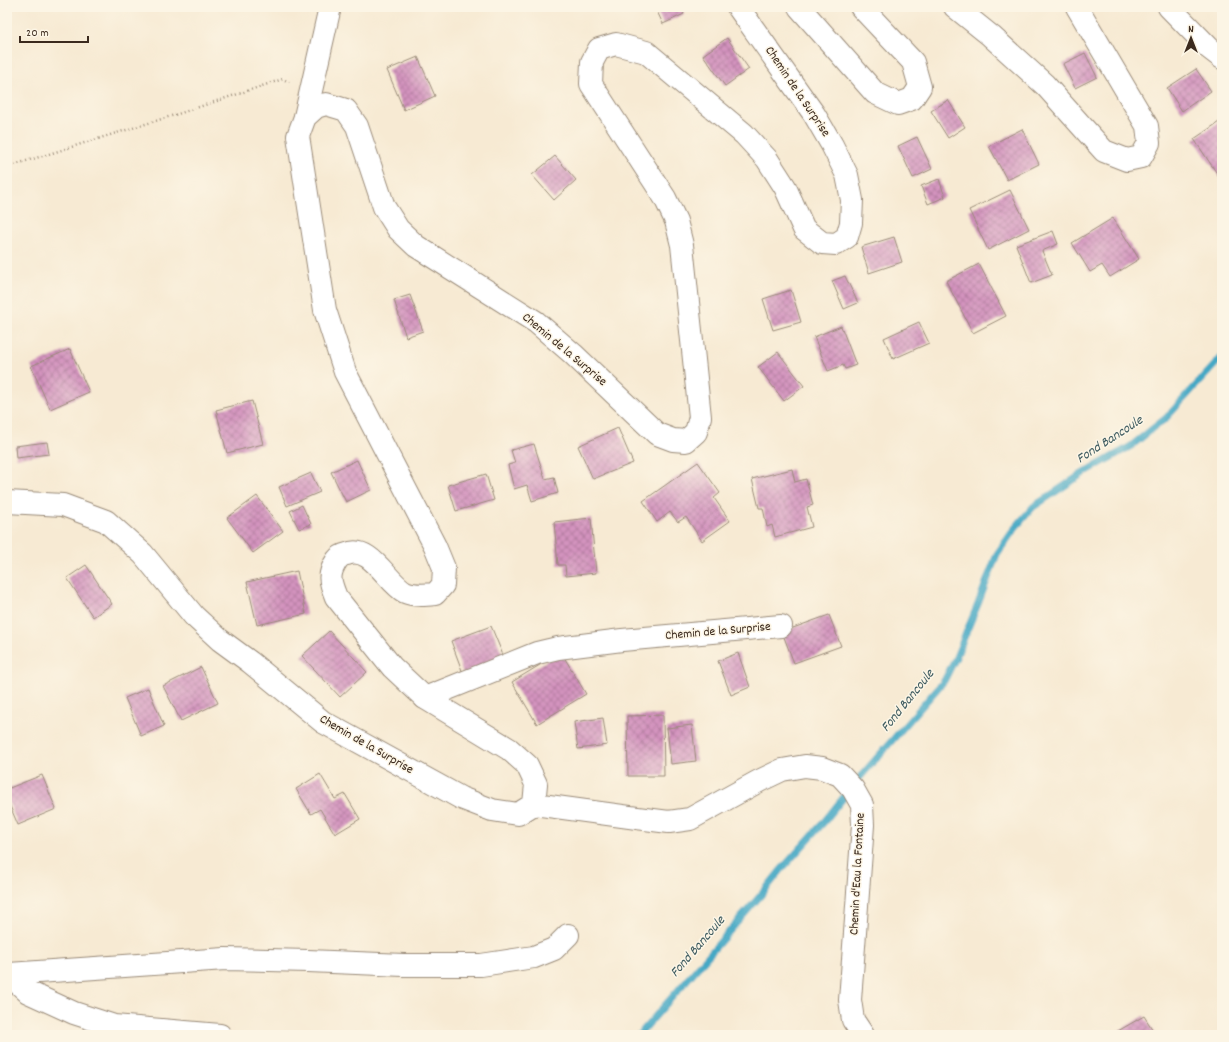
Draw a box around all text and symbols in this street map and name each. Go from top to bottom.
scale bar [20,18,88,44]
north arrow [1171,18,1211,58]
text: N [1188,22,1194,38]
text: 20 m [26,25,49,42]
street label: Chemin de la Surprise [760,43,835,141]
street label: Chemin de la Surprise [517,309,611,391]
water label: Fond Bancoule [1073,411,1148,469]
street label: Chemin de la Surprise [664,618,772,646]
water label: Fond Bancoule [876,665,940,737]
street label: Chemin de la Surprise [315,710,417,780]
street label: Chemin d'Eau la Fontaine [845,812,871,936]
water label: Fond Bancoule [666,911,731,982]

